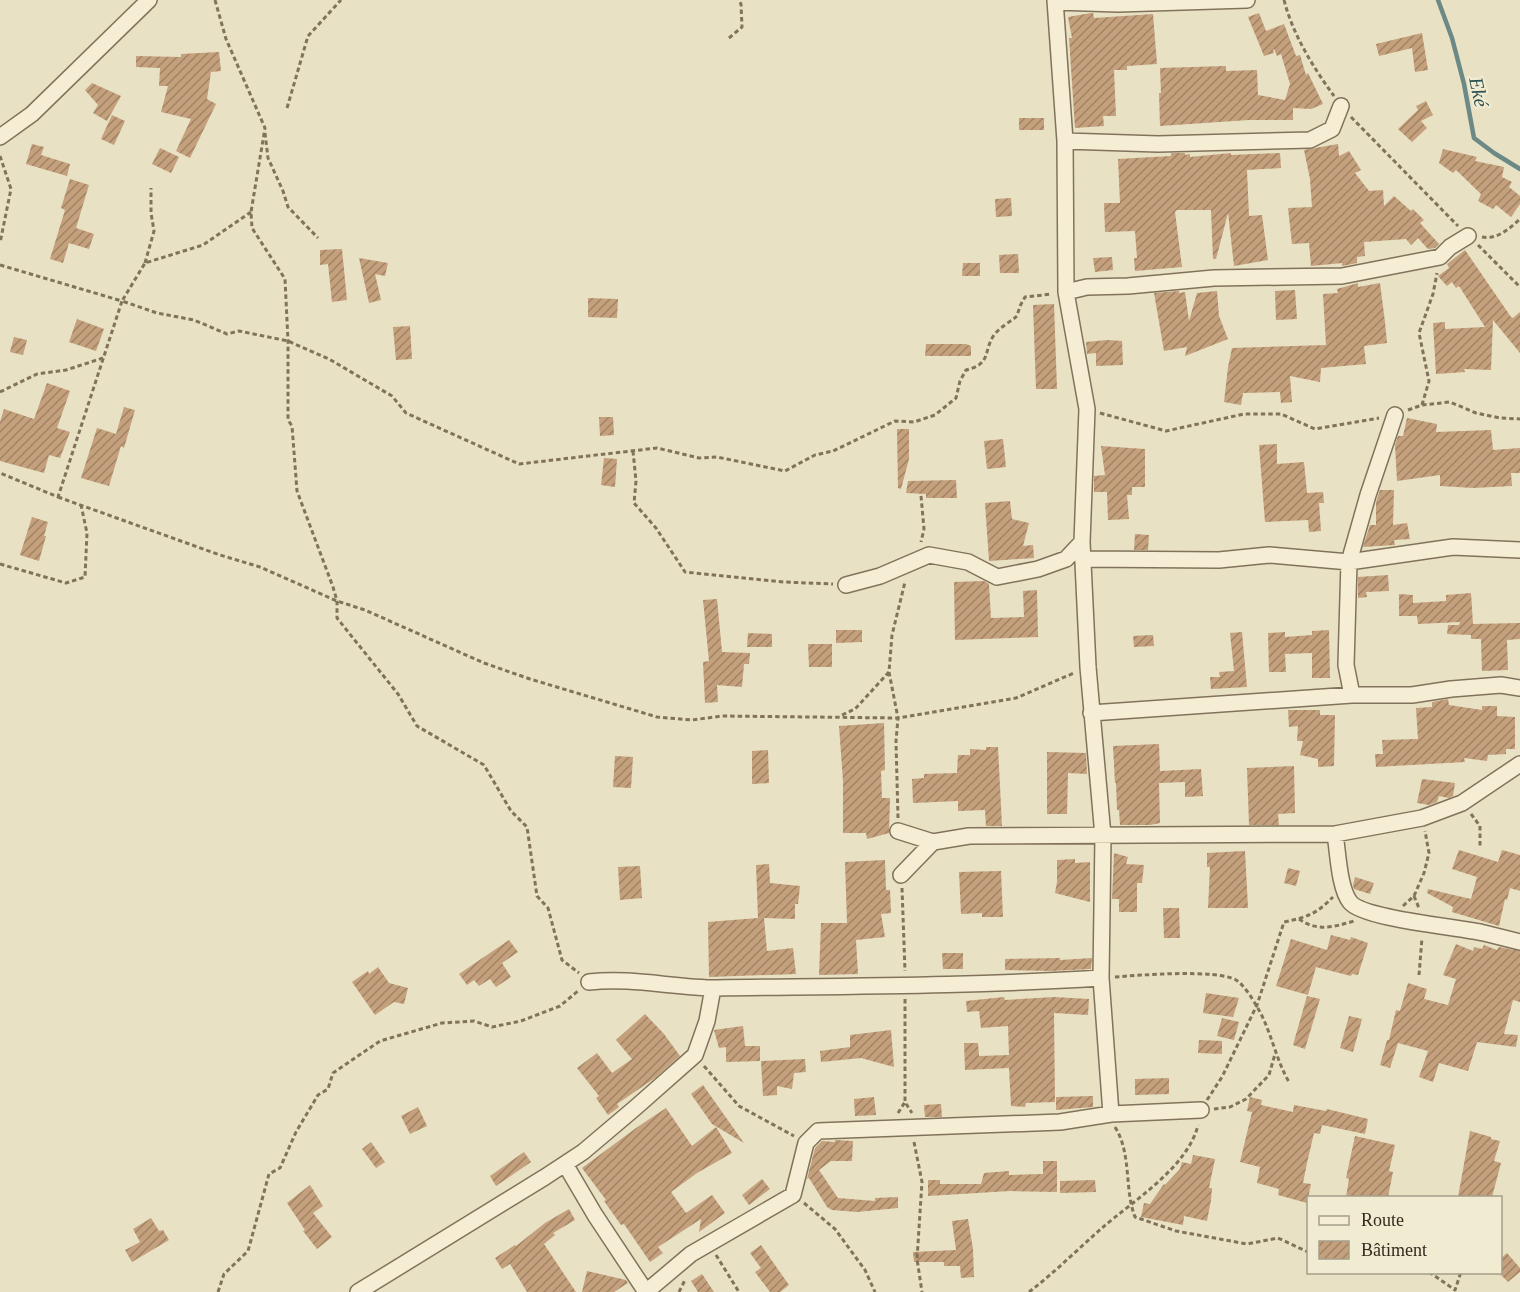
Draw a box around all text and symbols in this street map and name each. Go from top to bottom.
water label: Eké [1465,74,1493,110]
legend [1307,1196,1502,1274]
text: Route [1361,1210,1404,1230]
text: Bâtiment [1361,1240,1427,1260]

